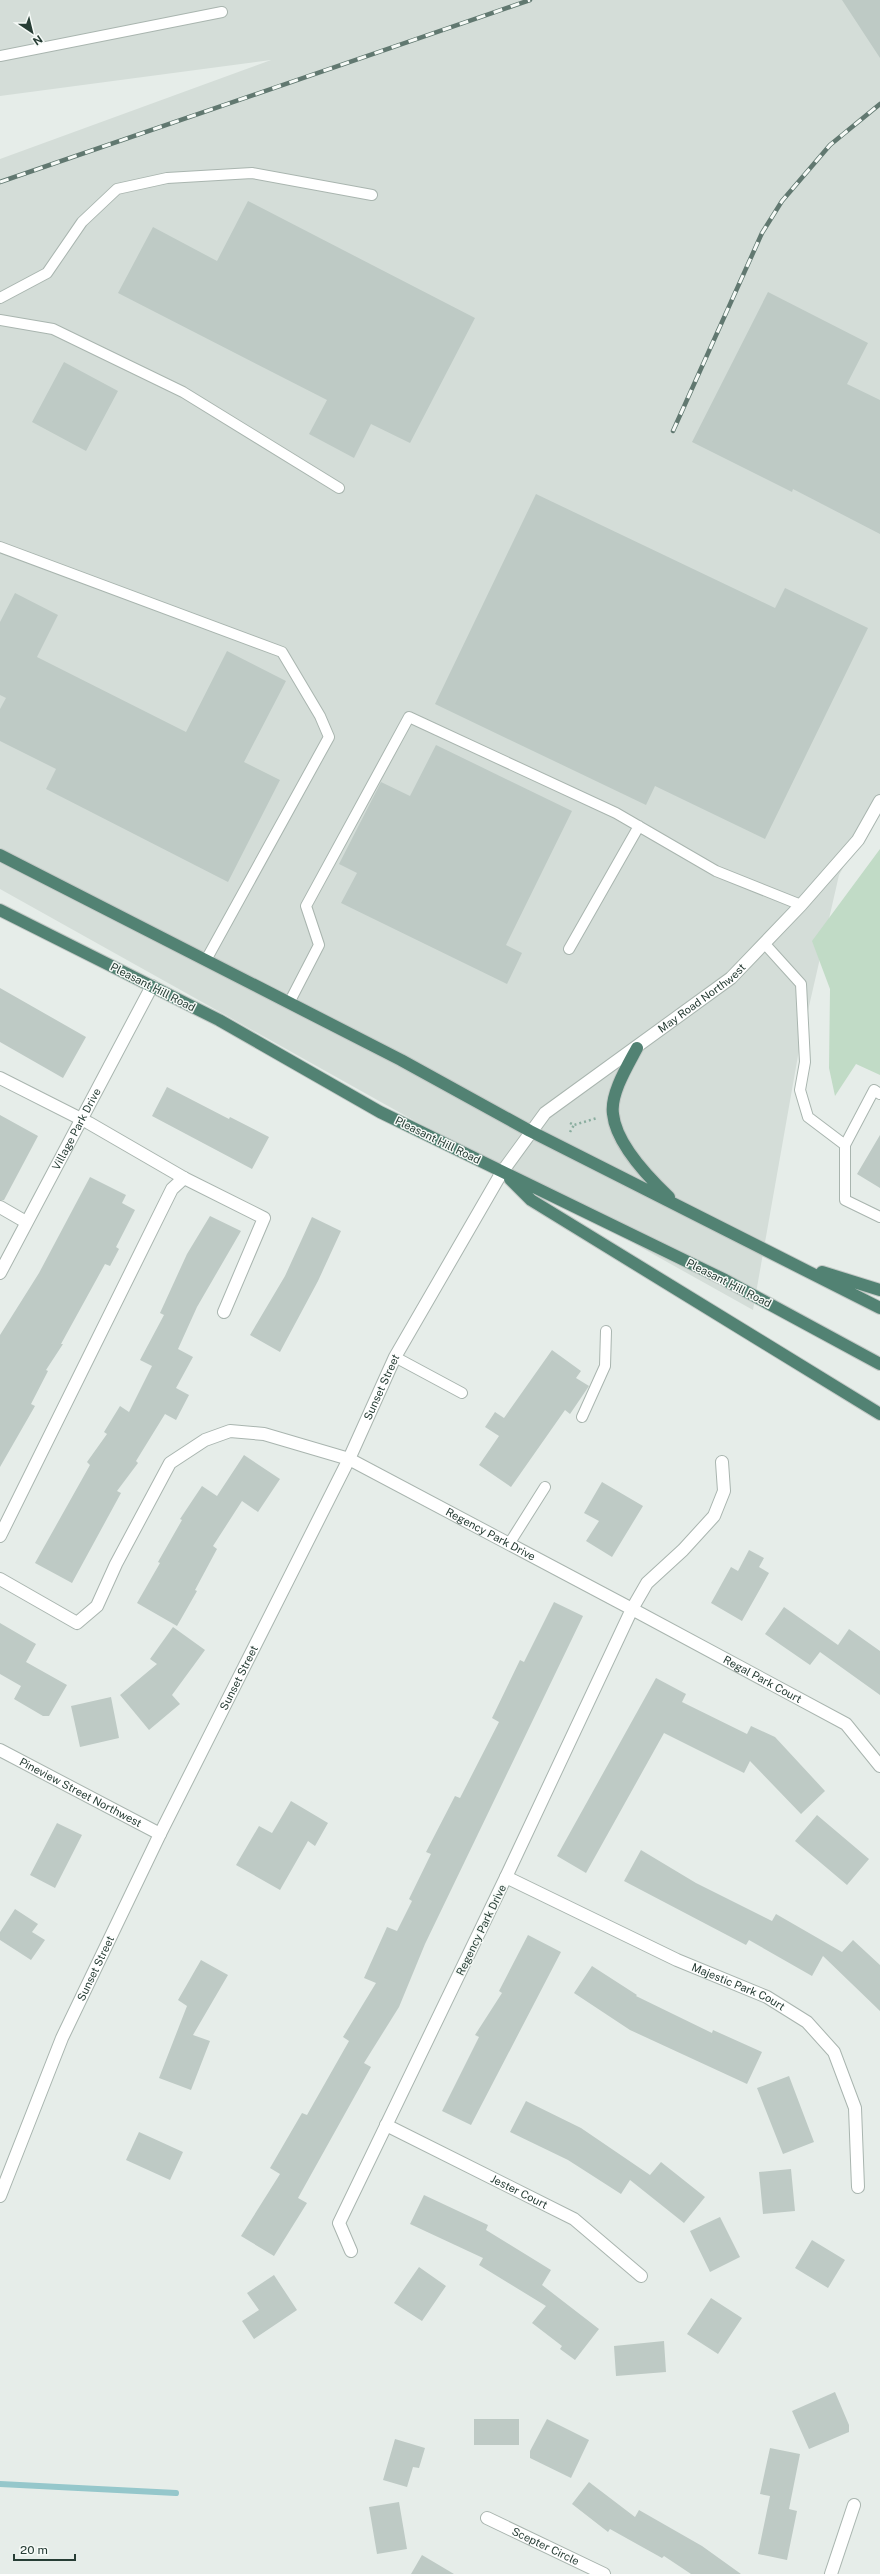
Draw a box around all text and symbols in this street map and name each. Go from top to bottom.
north arrow [12,12,52,52]
text: N [31,33,45,48]
street label: Pleasant Hill Road [109,960,197,1014]
street label: May Road Northwest [656,961,748,1035]
street label: Village Park Drive [50,1086,103,1172]
street label: Pleasant Hill Road [393,1114,483,1166]
street label: Pleasant Hill Road [685,1256,773,1310]
street label: Sunset Street [361,1352,401,1422]
street label: Regency Park Drive [444,1505,537,1563]
street label: Sunset Street [217,1643,260,1712]
street label: Regal Park Court [721,1653,804,1705]
street label: Pineview Street Northwest [17,1755,144,1829]
street label: Regency Park Drive [454,1883,508,1977]
street label: Sunset Street [75,1934,116,2003]
street label: Majestic Park Court [690,1961,787,2013]
street label: Jester Court [489,2172,550,2211]
street label: Scepter Circle [510,2525,581,2567]
scale bar [14,2536,75,2562]
text: 20 m [20,2543,48,2557]

